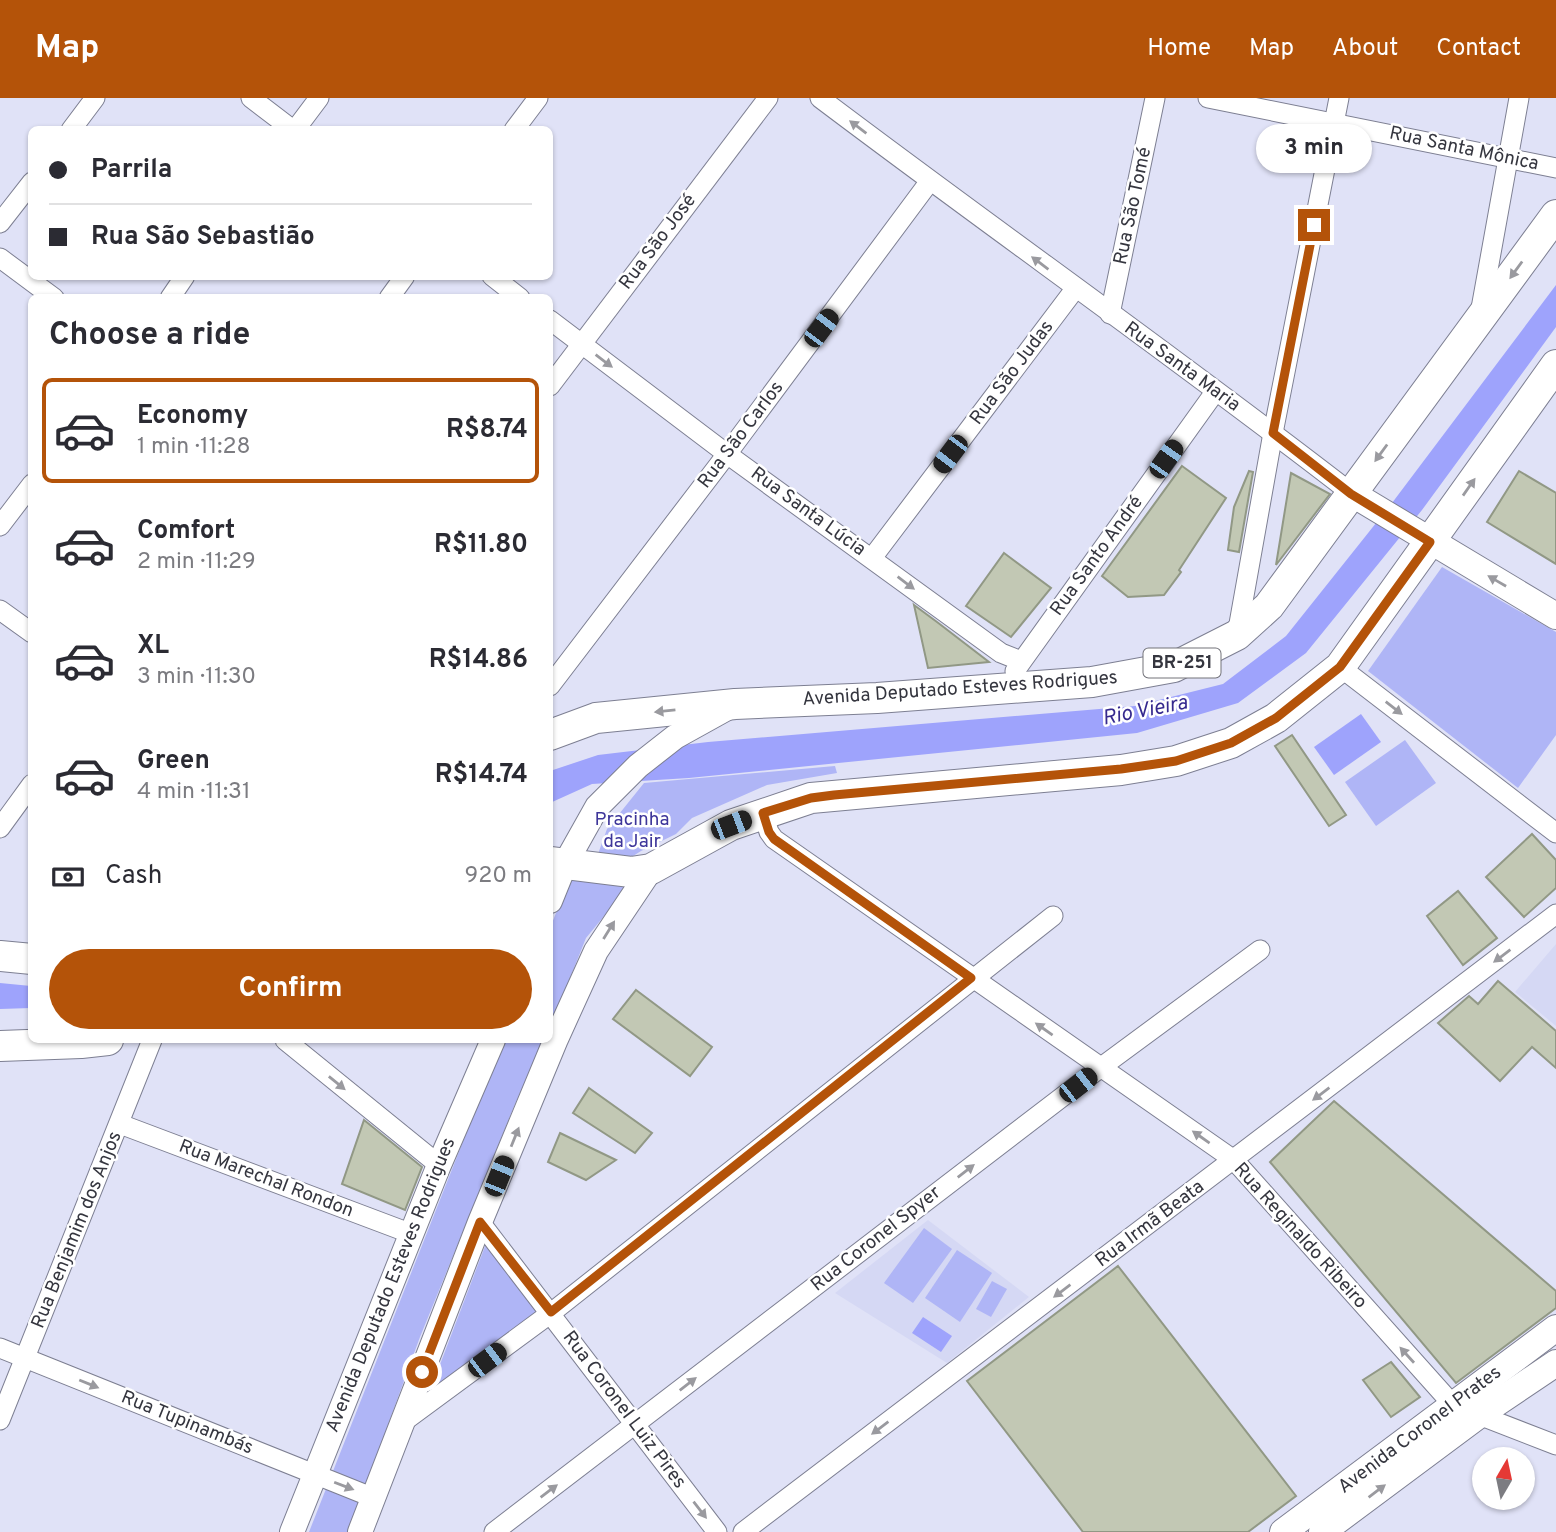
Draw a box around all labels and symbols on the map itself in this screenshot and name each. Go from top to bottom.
one-way arrow [850,119,868,134]
street label: Rua Santa Mônica [1387,121,1541,177]
callout: 3 min [1256,123,1372,172]
street label: Rua São Tomé [1109,145,1157,267]
street label: Rua São José [614,189,702,295]
route end [1298,209,1330,241]
one-way arrow [1031,256,1050,270]
one-way arrow [1509,261,1523,279]
car [800,305,843,351]
street label: Rua São Judas [965,316,1059,430]
street label: Rua Santa Maria [1119,317,1245,417]
one-way arrow [595,354,613,368]
street label: Rua São Carlos [693,377,789,493]
car [929,431,972,477]
car [1146,436,1187,482]
one-way arrow [1374,444,1388,462]
street label: Rua Santa Lúcia [746,462,870,562]
one-way arrow [1462,478,1476,496]
street label: Rua Santo André [1045,491,1149,621]
one-way arrow [897,576,915,590]
one-way arrow [1487,576,1507,588]
road number: BR-251 [1144,648,1220,678]
street label: Avenida Deputado Esteves Rodrigues [802,666,1118,712]
water label: Rio Vieira [1100,689,1190,732]
one-way arrow [1385,701,1403,716]
one-way arrow [653,706,675,717]
park label: Pracinha da Jair [594,808,670,854]
car [708,808,755,842]
one-way arrow [602,921,615,940]
one-way arrow [1493,948,1511,962]
one-way arrow [1035,1022,1053,1036]
car [1055,1064,1102,1106]
one-way arrow [328,1075,346,1090]
one-way arrow [1312,1086,1330,1100]
one-way arrow [510,1127,521,1148]
street label: Rua Benjamim dos Anjos [26,1128,128,1332]
one-way arrow [1192,1130,1210,1144]
street label: Avenida Deputado Esteves Rodrigues [321,1134,461,1436]
street label: Rua Marechal Rondon [175,1135,357,1223]
car [482,1153,517,1199]
street label: Rua Reginaldo Ribeiro [1228,1158,1372,1314]
one-way arrow [957,1164,975,1178]
street label: Rua Irmã Beata [1091,1175,1209,1273]
street label: Rua Coronel Spyer [806,1180,946,1297]
one-way arrow [1053,1283,1071,1297]
street label: Rua Coronel Luiz Pires [557,1326,691,1494]
car [464,1339,511,1381]
one-way arrow [1400,1347,1416,1364]
route start [406,1356,438,1388]
street label: Avenida Coronel Prates [1334,1361,1506,1499]
one-way arrow [679,1377,697,1391]
one-way arrow [79,1379,100,1390]
street label: Rua Tupinambás [117,1386,257,1460]
one-way arrow [871,1421,890,1435]
north arrow [1472,1447,1535,1510]
one-way arrow [334,1481,355,1492]
one-way arrow [539,1483,557,1498]
one-way arrow [1368,1485,1386,1499]
one-way arrow [692,1501,706,1519]

